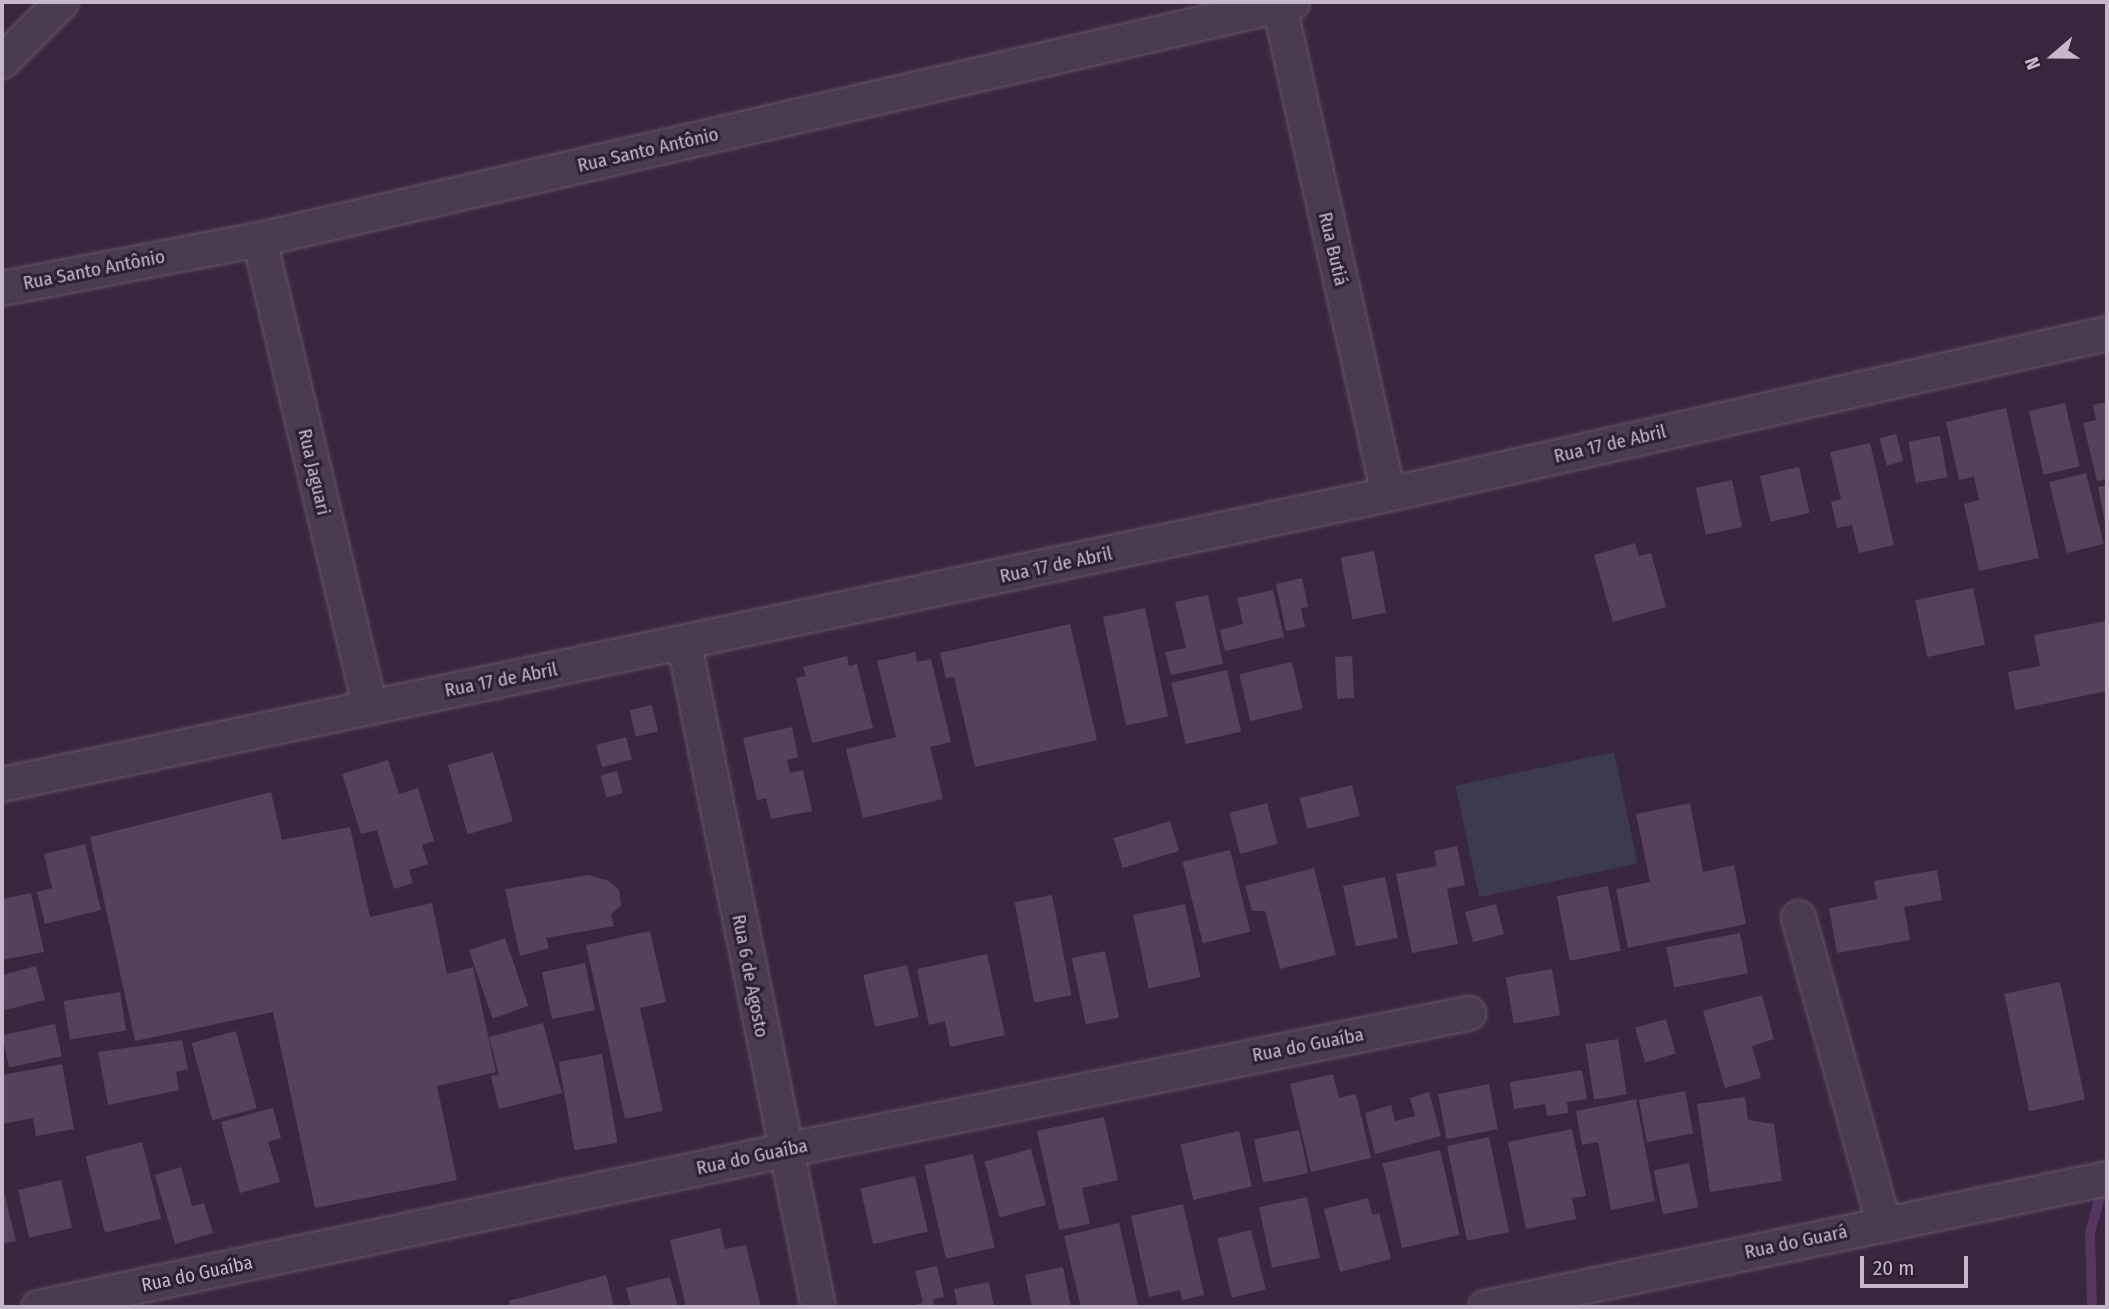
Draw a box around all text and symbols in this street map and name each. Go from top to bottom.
north arrow [2018,21,2088,91]
text: N [2020,54,2046,73]
street label: Rua Santo Antônio [575,123,721,177]
street label: Rua Butiá [1313,210,1353,288]
street label: Rua Santo Antônio [21,245,167,295]
street label: Rua 17 de Abril [1552,420,1668,468]
street label: Rua Jaguari [293,427,335,517]
street label: Rua 17 de Abril [998,542,1114,588]
street label: Rua 17 de Abril [443,658,559,702]
street label: Rua 6 de Agosto [727,913,773,1039]
street label: Rua do Guaíba [1250,1023,1366,1067]
street label: Rua do Guaíba [694,1134,810,1180]
street label: Rua do Guará [1743,1220,1849,1264]
scale bar [1864,1242,1972,1286]
street label: Rua do Guaíba [139,1251,255,1297]
text: 20 m [1873,1255,1914,1281]

